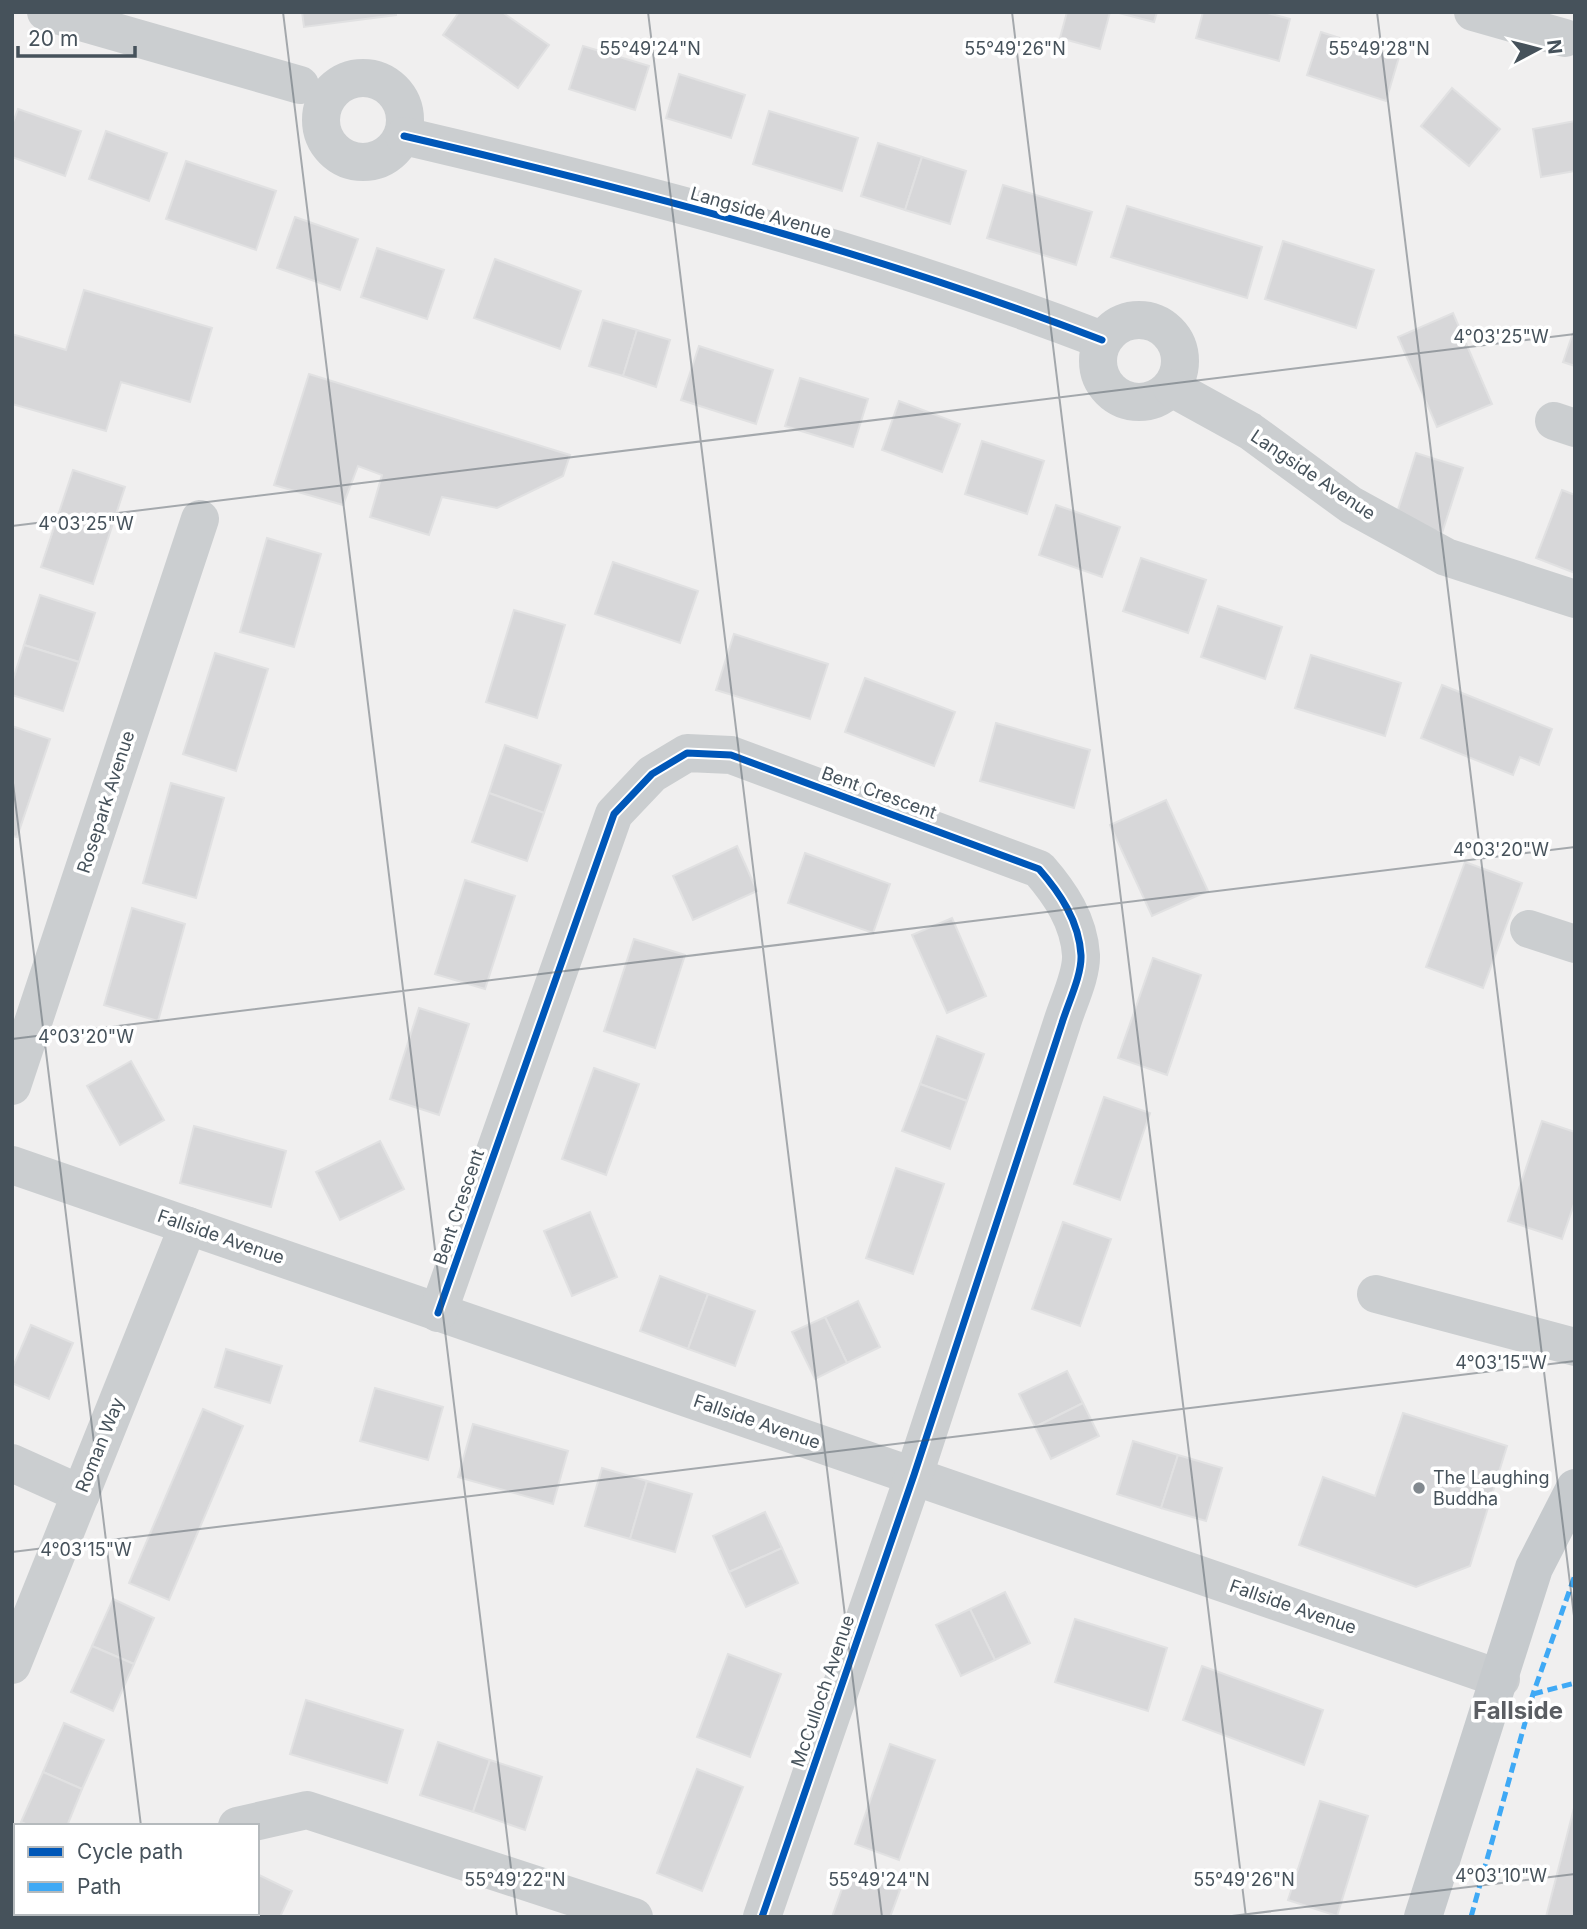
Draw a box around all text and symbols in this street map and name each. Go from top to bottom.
scale bar [18,14,135,58]
north arrow [1503,14,1573,84]
text: 20 m [28,26,78,51]
text: 55°49'24"N [599,38,701,59]
text: 55°49'26"N [964,38,1066,59]
text: 55°49'28"N [1328,38,1430,59]
text: N [1542,38,1567,56]
street label: Langside Avenue [688,182,834,243]
text: 4°03'25"W [1453,326,1549,347]
street label: Langside Avenue [1247,425,1380,524]
text: 4°03'25"W [38,513,134,534]
street label: Rosepark Avenue [73,728,138,876]
street label: Bent Crescent [819,762,940,823]
text: 4°03'20"W [1453,839,1549,860]
text: 4°03'20"W [38,1026,134,1047]
street label: Bent Crescent [429,1146,488,1267]
street label: Fallside Avenue [155,1205,287,1268]
text: 4°03'15"W [1455,1352,1547,1373]
street label: Fallside Avenue [691,1390,823,1453]
street label: Roman Way [71,1394,128,1495]
place label: The Laughing Buddha [1433,1467,1549,1509]
marker: The Laughing Buddha [1411,1480,1427,1496]
text: 4°03'15"W [40,1539,132,1560]
street label: Fallside Avenue [1227,1575,1359,1638]
street label: McCulloch Avenue [787,1612,858,1769]
district label: Fallside [1473,1696,1563,1725]
legend [14,1824,259,1915]
text: Cycle path [77,1839,183,1864]
text: 4°03'10"W [1455,1865,1547,1886]
text: 55°49'22"N [464,1869,566,1890]
text: 55°49'24"N [828,1869,930,1890]
text: 55°49'26"N [1193,1869,1295,1890]
text: Path [77,1874,122,1899]

